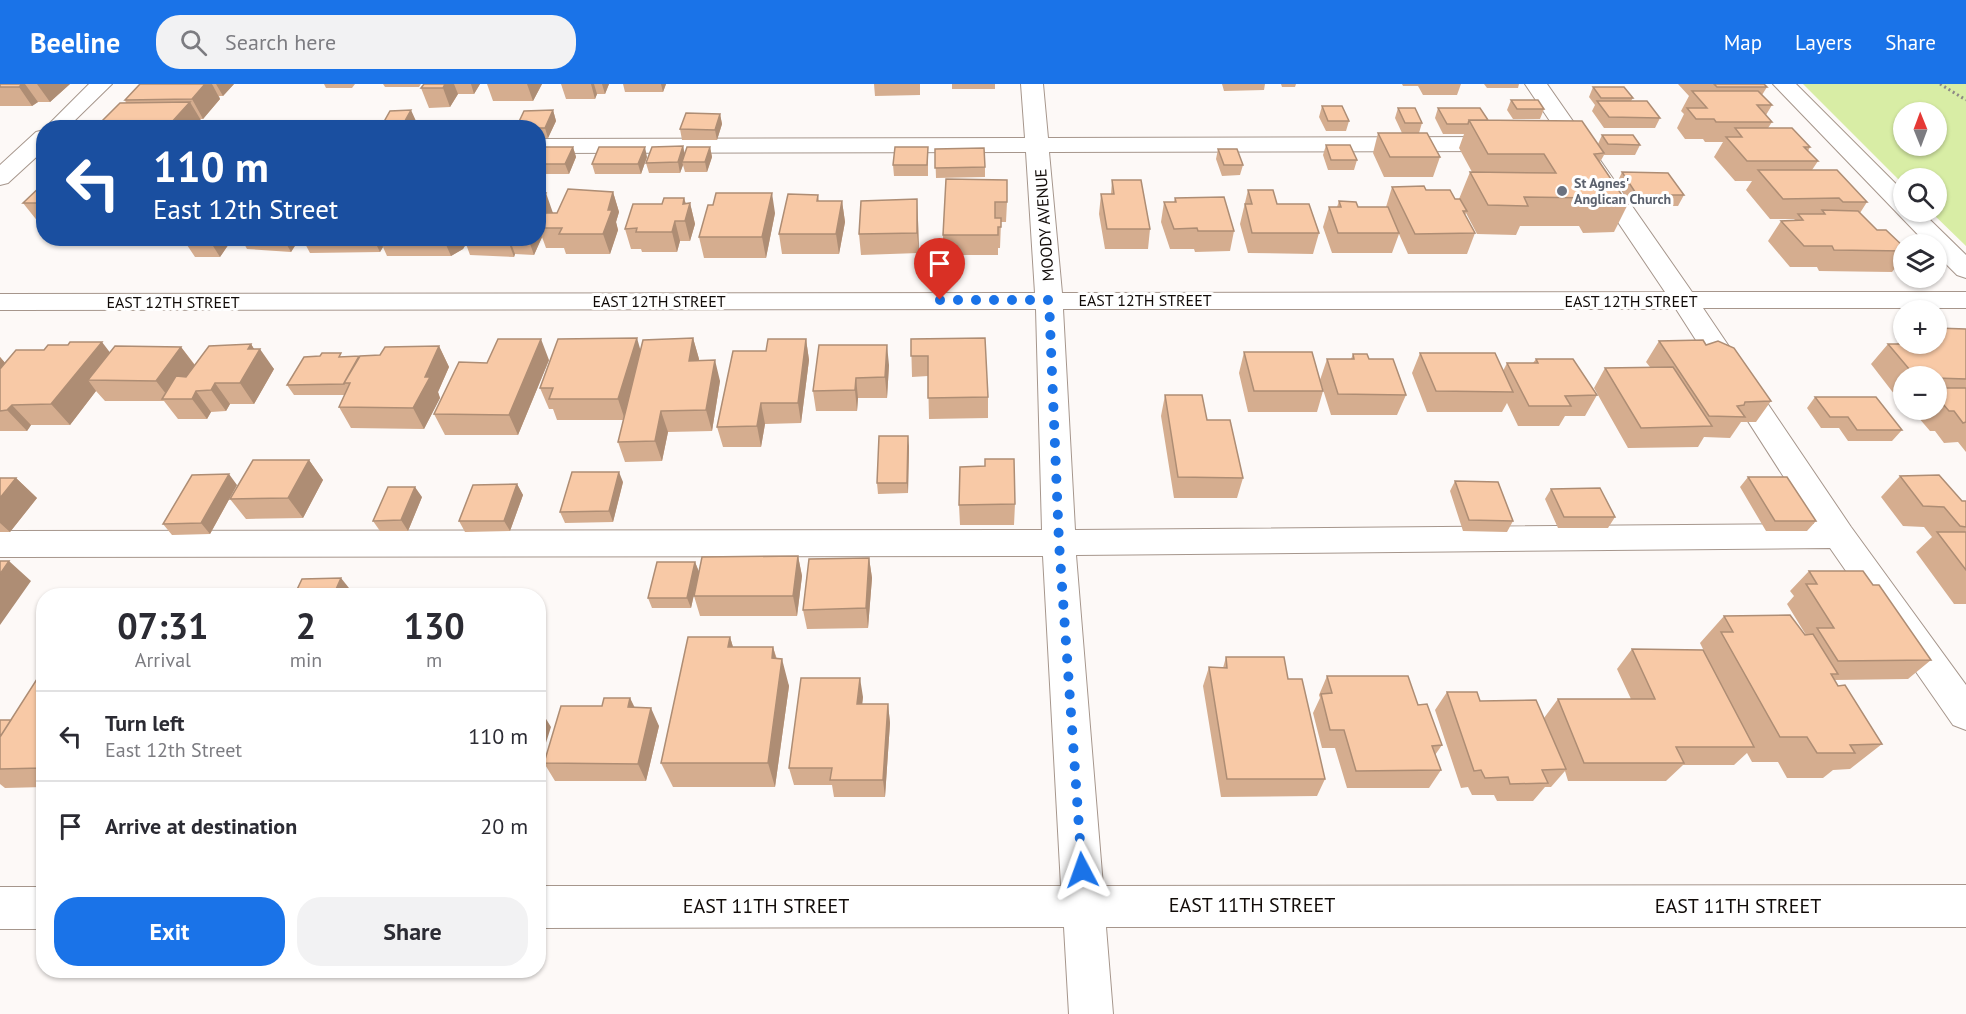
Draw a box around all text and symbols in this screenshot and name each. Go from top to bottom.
search box [156,15,576,69]
text: Beeline [30,24,120,61]
icon: search [177,26,210,59]
text: Search here [225,28,336,56]
text: Map [1724,29,1762,56]
text: Layers [1795,29,1852,56]
text: Share [1885,29,1936,56]
north arrow [1893,102,1947,156]
map controls [1893,102,1947,420]
text: 110 m [153,139,269,194]
icon: left [54,144,132,222]
street label: MOODY AVENUE [1030,168,1058,282]
button: search [1893,168,1947,222]
place label: St Agnes' Anglican Church [1574,174,1671,208]
marker: St Agnes' Anglican Church [1555,184,1569,198]
text: East 12th Street [153,192,338,226]
button: layers [1893,234,1947,288]
pin [914,238,965,300]
icon: arrive [923,247,956,280]
street label: EAST 12TH STREET [1078,290,1212,310]
street label: EAST 12TH STREET [592,291,726,311]
street label: EAST 12TH STREET [1564,291,1698,311]
street label: EAST 12TH STREET [106,292,240,312]
button: + [1893,300,1947,354]
button: − [1893,366,1947,420]
text: 07:31 [117,602,209,649]
text: 2 [296,602,316,649]
text: 130 [404,602,465,649]
text: Arrival [135,647,191,673]
text: min [290,647,322,673]
text: m [426,647,442,673]
text: Turn left [105,709,185,737]
icon: left [54,720,87,753]
text: 110 m [468,722,528,750]
text: East 12th Street [105,737,242,763]
icon: arrive [54,810,87,843]
text: Arrive at destination [105,812,297,840]
text: 20 m [480,812,528,840]
position arrow [1050,838,1114,902]
street label: EAST 11TH STREET [1169,892,1335,918]
street label: EAST 11TH STREET [683,893,849,919]
street label: EAST 11TH STREET [1655,893,1821,919]
button: Exit [54,897,285,966]
button: Share [297,897,528,966]

